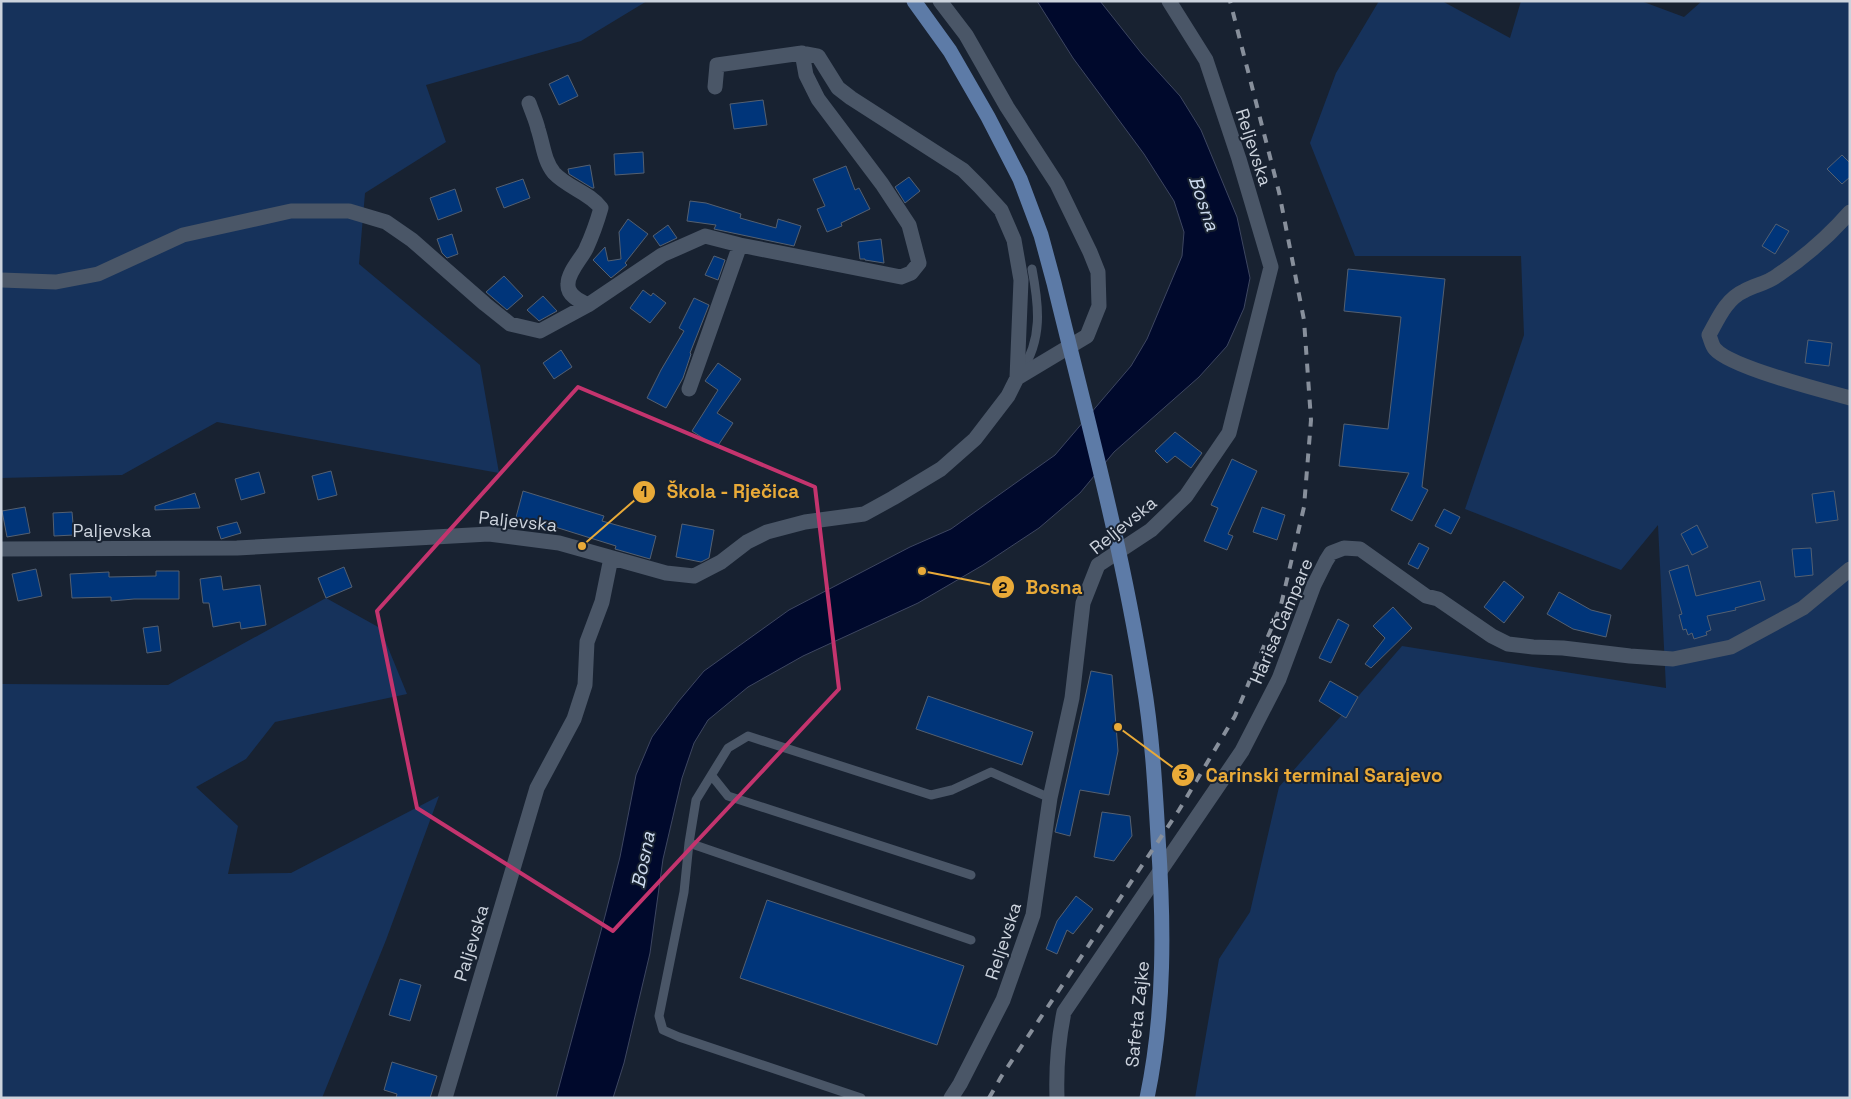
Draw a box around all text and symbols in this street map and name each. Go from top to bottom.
street label: Reljevska [1231,105,1277,189]
water label: Bosna [1183,172,1225,234]
callout: Škola - Rječica [632,475,810,509]
text: Škola - Rječica [667,479,799,504]
text: 1 [641,482,647,501]
street label: Reljevska [1085,491,1161,559]
street label: Paljevska [478,505,558,537]
street label: Paljevska [73,519,151,542]
street label: Harisa Čampare [1244,555,1318,687]
callout: Bosna [991,570,1093,604]
text: Bosna [1026,575,1082,600]
text: 2 [999,578,1008,597]
callout: Carinski terminal Sarajevo [1170,758,1452,792]
text: Carinski terminal Sarajevo [1205,763,1443,788]
text: 3 [1178,765,1188,784]
water label: Bosna [625,830,661,890]
street label: Reljevska [980,899,1026,983]
street label: Paljevska [448,902,494,984]
street label: Safeta Zajke [1120,960,1154,1068]

